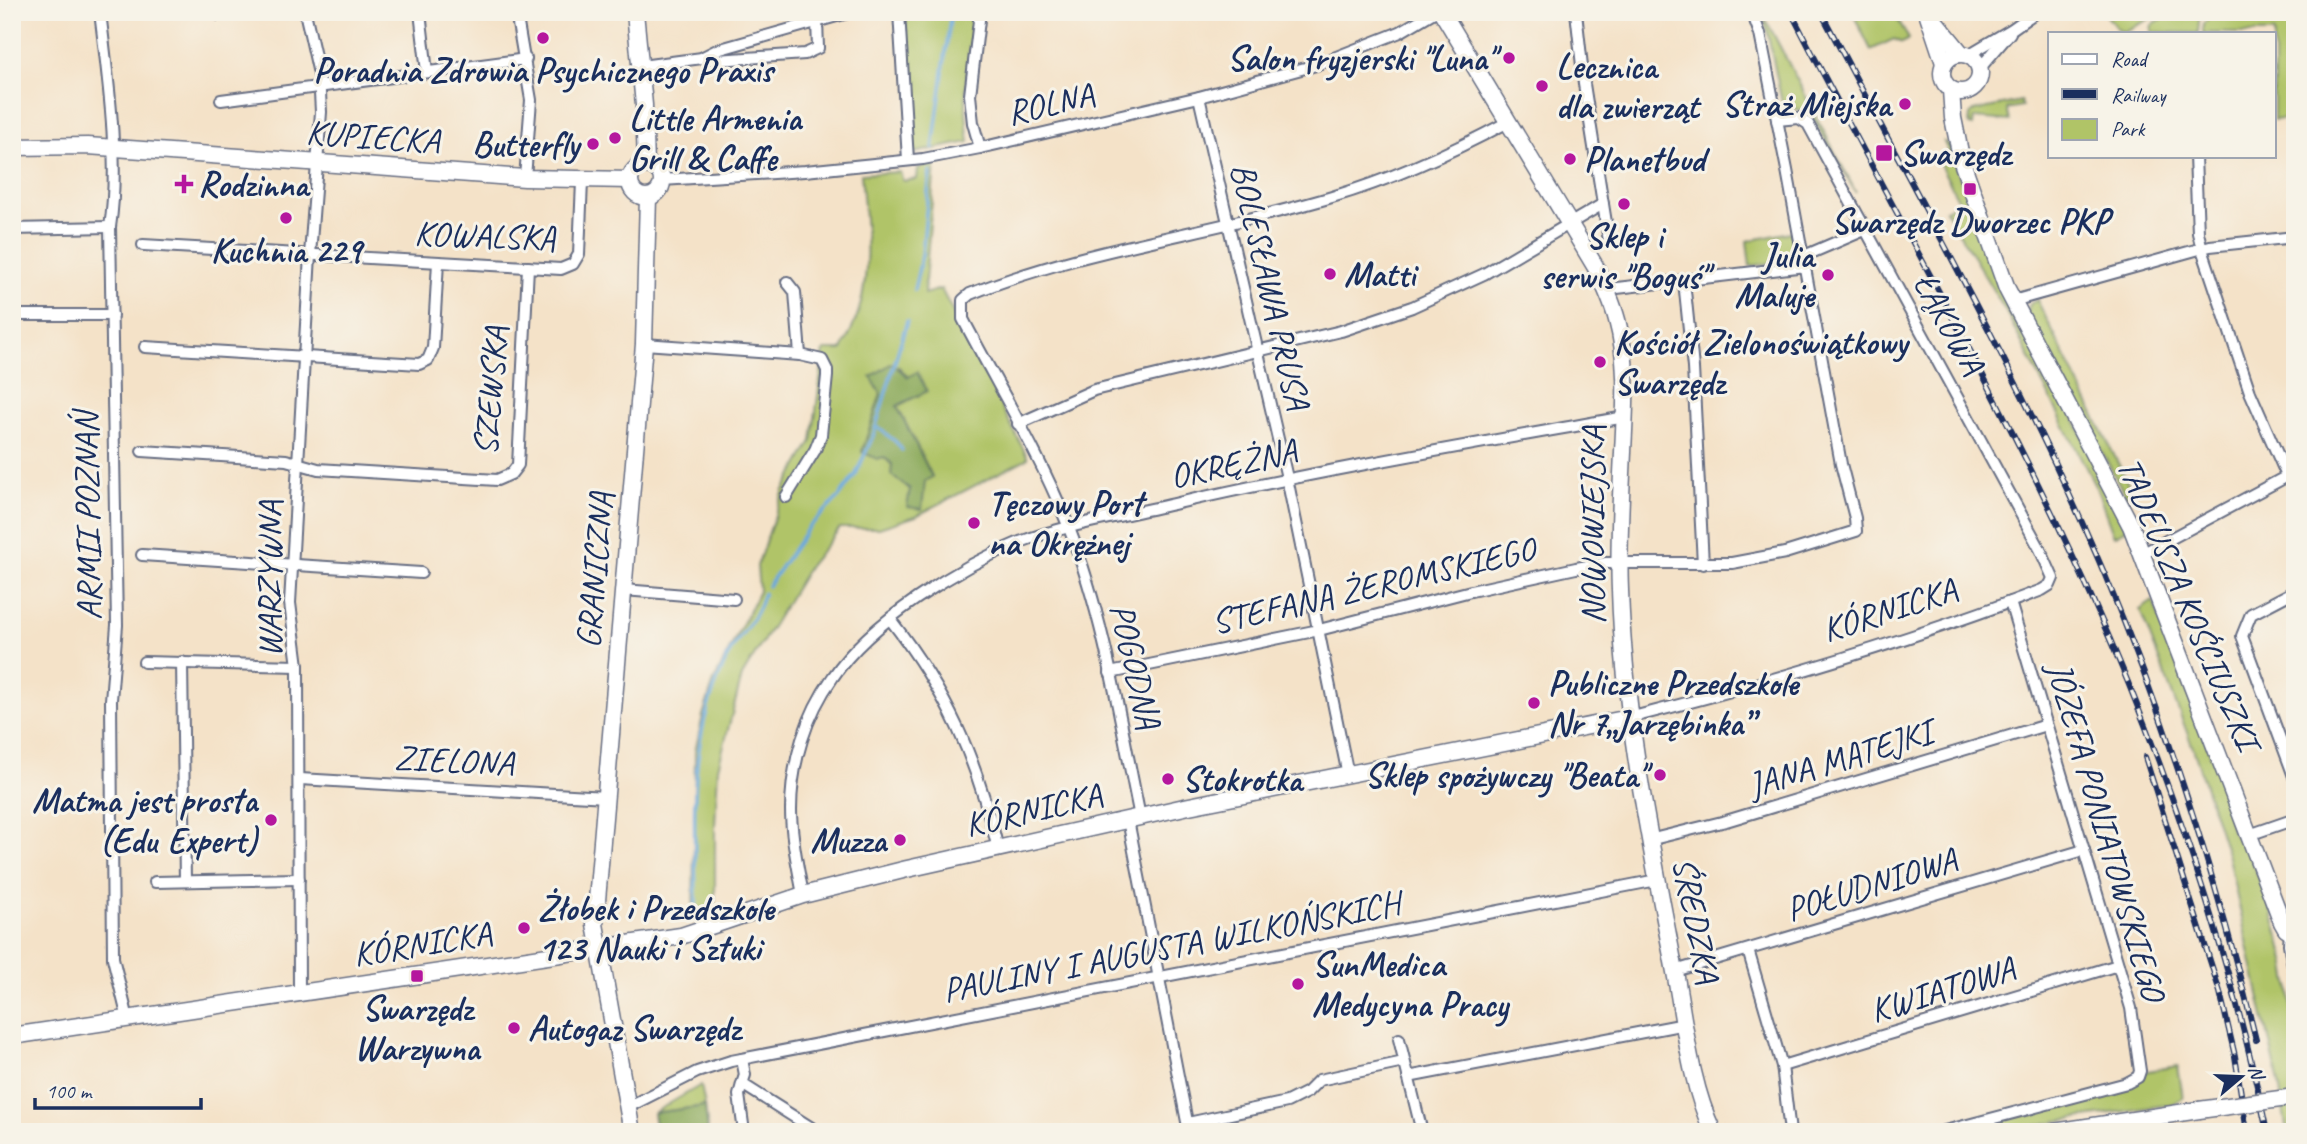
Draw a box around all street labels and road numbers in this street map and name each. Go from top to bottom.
street label: ROLNA [1002,71,1099,135]
street label: KUPIECKA [305,109,443,164]
street label: BOLESŁAWA PRUSA [1220,159,1321,415]
street label: KOWALSKA [414,211,558,260]
street label: ŁĄKOWA [1903,265,1996,383]
street label: SZEWSKA [462,323,519,457]
street label: ARMII POZNAŃ [63,407,112,621]
street label: NOWOWIEJSKA [1570,424,1615,624]
street label: OKRĘŻNA [1166,428,1302,499]
street label: TADEUSZA KOŚCIUSZKI [2107,450,2273,762]
street label: GRANICZNA [565,489,624,650]
street label: WARZYWNA [247,499,292,657]
street label: STEFANA ŻEROMSKIEGO [1207,526,1543,645]
street label: KÓRNICKA [1816,566,1964,652]
street label: POGODNA [1099,599,1172,735]
street label: JÓZEFA PONIATOWSKIEGO [2036,655,2177,1009]
street label: JANA MATEJKI [1741,707,1944,808]
street label: ZIELONA [393,735,516,786]
street label: KÓRNICKA [960,772,1107,847]
street label: POŁUDNIOWA [1780,837,1963,932]
street label: ŚREDZKA [1662,854,1731,988]
street label: PAULINY I AUGUSTA WILKOŃSKICH [939,879,1409,1013]
street label: KÓRNICKA [350,910,496,977]
street label: KWIATOWA [1864,946,2021,1033]

